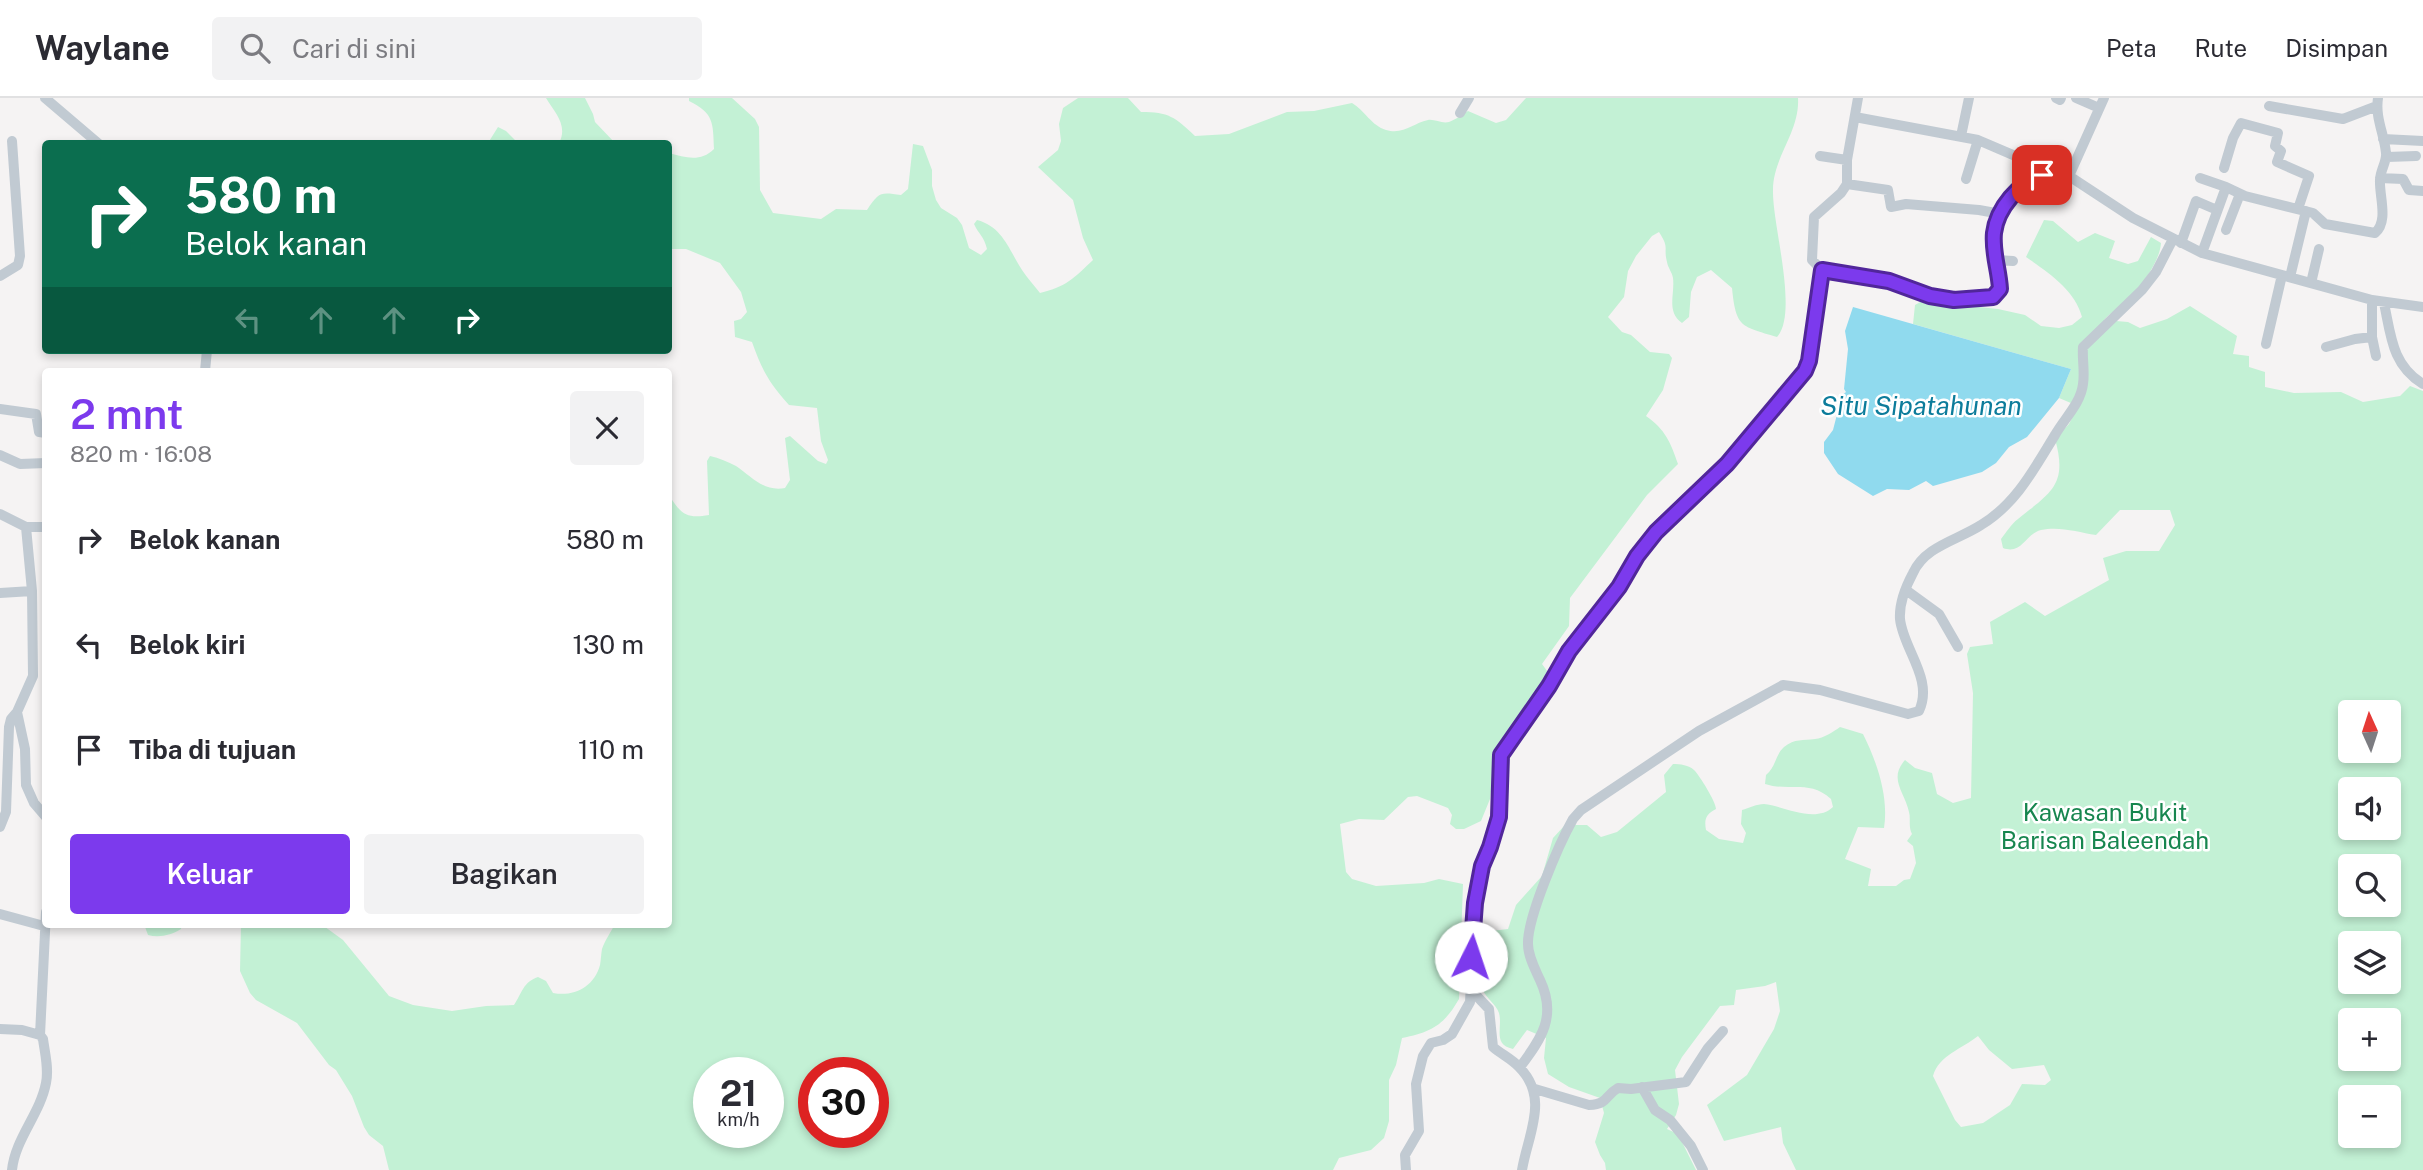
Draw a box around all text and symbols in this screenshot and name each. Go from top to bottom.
search box [212,17,702,80]
text: Waylane [35,29,170,67]
icon: search [236,29,274,67]
text: Cari di sini [292,33,416,64]
text: Peta [2106,34,2157,62]
text: Rute [2195,34,2247,62]
text: Disimpan [2285,34,2388,62]
pin [2012,145,2072,205]
icon: arrive [2023,156,2061,194]
text: 580 m [185,166,337,224]
icon: right [70,168,161,259]
text: Belok kanan [185,225,367,262]
icon: left [229,301,267,339]
icon: ahead [302,301,340,339]
icon: ahead [375,301,413,339]
icon: right [448,301,486,339]
text: 2 mnt [70,389,184,438]
water label: Situ Sipatahunan [1820,390,2022,421]
button: close [570,391,644,465]
text: 820 m · 16:08 [70,440,212,467]
icon: right [70,521,108,559]
text: Belok kanan [129,524,280,555]
text: 580 m [566,524,644,555]
icon: left [70,626,108,664]
text: Belok kiri [129,629,245,660]
text: 130 m [572,629,644,660]
north arrow [2338,700,2401,763]
map controls [2338,700,2401,1148]
icon: arrive [70,731,108,769]
text: Tiba di tujuan [129,734,296,765]
text: 110 m [578,734,644,765]
button: sound [2338,777,2401,840]
park label: Kawasan Bukit Barisan Baleendah [2001,798,2209,854]
button: Keluar [70,834,350,914]
button: Bagikan [364,834,644,914]
button: search [2338,854,2401,917]
position arrow [1434,920,1508,994]
button: layers [2338,931,2401,994]
button: + [2338,1008,2401,1071]
speed limit sign: 30 [798,1057,889,1148]
text: 21 [720,1073,757,1114]
button: − [2338,1085,2401,1148]
text: km/h [717,1109,760,1130]

